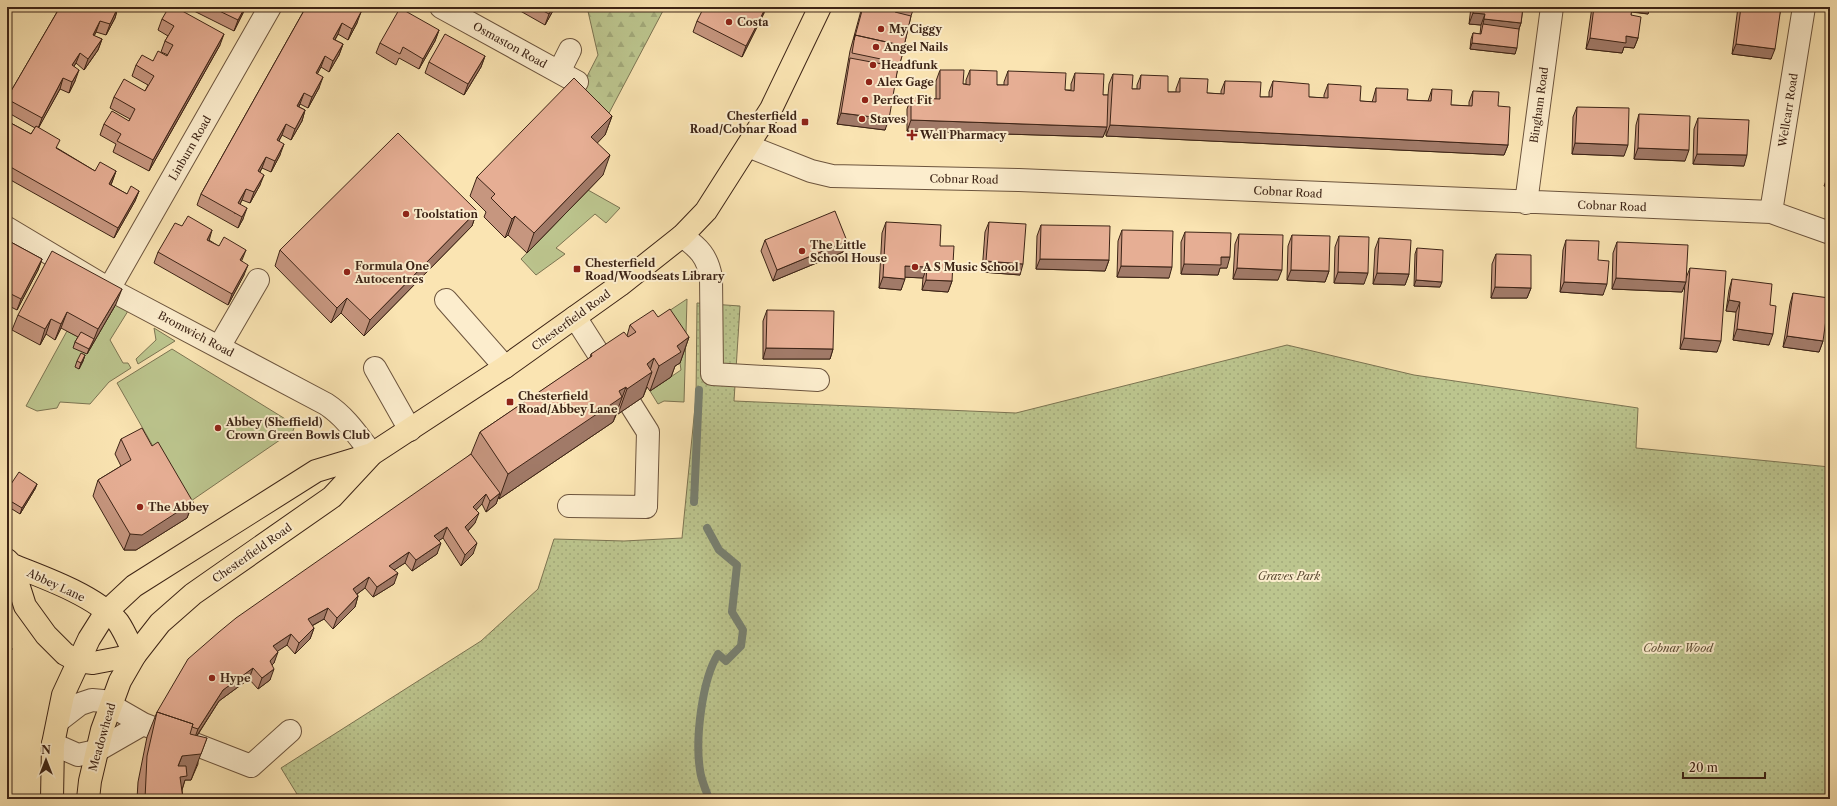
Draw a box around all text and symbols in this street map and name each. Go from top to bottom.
place label: Costa [737,15,769,29]
marker: Costa [724,17,734,27]
street label: Osmaston Road [471,19,550,71]
place label: My Ciggy [889,22,942,36]
marker: My Ciggy [876,24,886,34]
place label: Angel Nails [883,40,948,54]
marker: Angel Nails [871,42,881,52]
place label: Headfunk [881,58,938,72]
marker: Headfunk [868,60,878,70]
street label: Bingham Road [1527,66,1551,144]
street label: Wellcarr Road [1775,72,1801,149]
place label: Alex Gage [876,75,934,89]
marker: Alex Gage [864,77,874,87]
place label: Perfect Fit [873,93,933,107]
marker: Perfect Fit [860,95,870,105]
place label: Chesterfield Road/Cobnar Road [690,109,798,136]
place label: Staves [870,112,906,126]
street label: Linburn Road [166,113,214,183]
marker: Staves [857,114,867,124]
marker: Chesterfield Road/Cobnar Road [800,117,810,127]
place label: Well Pharmacy [919,128,1006,142]
marker: Well Pharmacy [907,130,917,140]
street label: Cobnar Road [929,171,999,187]
street label: Cobnar Road [1253,183,1323,201]
street label: Cobnar Road [1577,198,1647,214]
place label: Toolstation [414,207,479,221]
marker: Toolstation [401,209,411,219]
place label: The Little School House [810,238,887,265]
marker: The Little School House [797,246,807,256]
place label: Chesterfield Road/Woodseats Library [585,256,725,283]
place label: Formula One Autocentres [354,259,429,286]
place label: A S Music School [922,260,1019,274]
marker: A S Music School [910,262,920,272]
marker: Chesterfield Road/Woodseats Library [572,264,582,274]
marker: Formula One Autocentres [342,267,352,277]
street label: Chesterfield Road [529,286,613,353]
street label: Bromwich Road [156,308,237,360]
place label: Chesterfield Road/Abbey Lane [518,389,618,416]
marker: Chesterfield Road/Abbey Lane [505,397,515,407]
place label: Abbey (Sheffield) Crown Green Bowls Club [225,415,370,442]
marker: Abbey (Sheffield) Crown Green Bowls Club [213,423,223,433]
place label: The Abbey [148,500,209,514]
marker: The Abbey [135,502,145,512]
street label: Chesterfield Road [209,520,295,586]
street label: Abbey Lane [24,565,87,604]
park label: Graves Park [1258,569,1321,583]
park label: Cobnar Wood [1643,641,1714,655]
place label: Hype [220,671,251,685]
marker: Hype [207,673,217,683]
street label: Meadowhead [86,701,119,773]
north arrow [26,740,66,780]
text: N [41,743,51,757]
scale bar [1683,754,1765,780]
text: 20 m [1689,760,1718,775]

